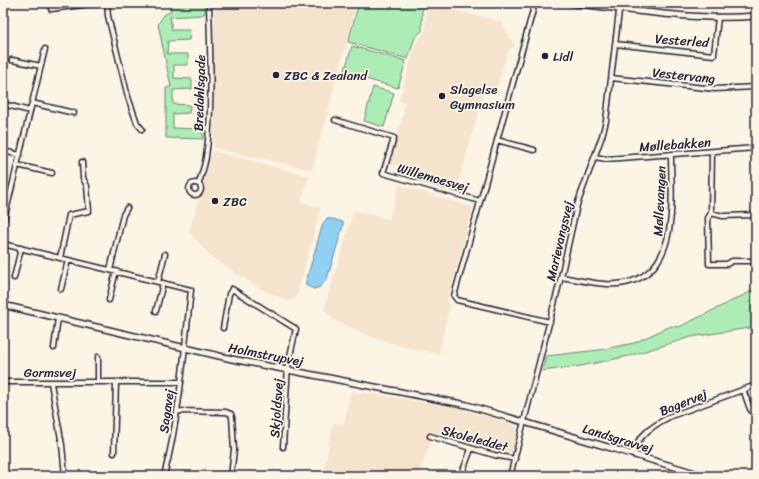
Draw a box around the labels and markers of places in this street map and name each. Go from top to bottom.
place label: Lidl [553,45,573,68]
marker: Lidl [540,51,550,61]
place label: ZBC & Zealand [284,64,368,87]
marker: ZBC & Zealand [271,70,281,80]
place label: Slagelse Gymnasium [450,78,515,116]
marker: Slagelse Gymnasium [437,91,447,101]
place label: ZBC [223,190,247,213]
marker: ZBC [210,196,220,206]

